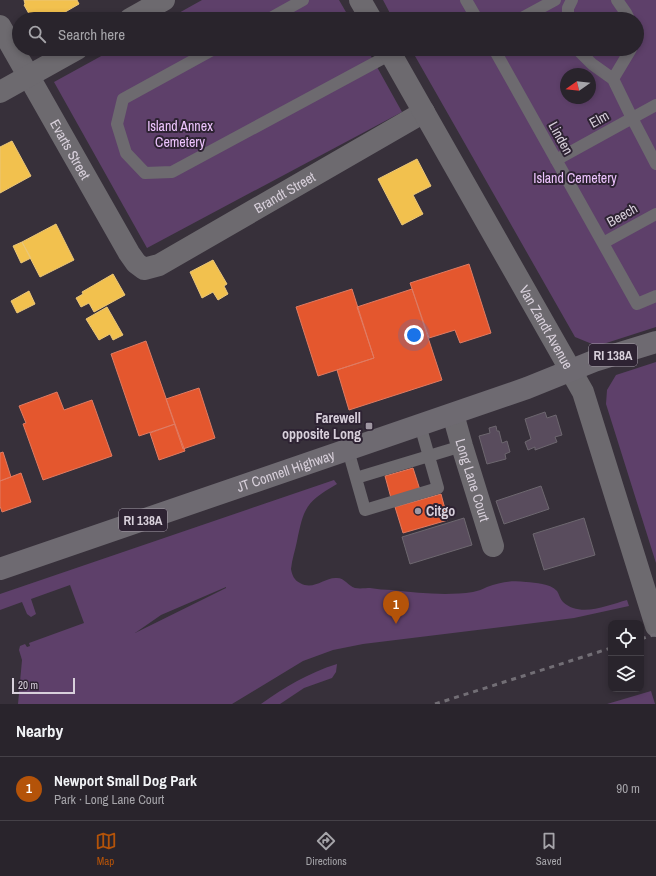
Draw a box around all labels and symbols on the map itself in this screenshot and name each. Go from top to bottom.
north arrow [560,68,596,104]
street label: Elm [586,106,612,132]
street label: Evarts Street [46,116,94,183]
park label: Island Annex Cemetery [147,117,213,151]
street label: Linden [545,118,577,158]
street label: Brandt Street [251,168,319,217]
park label: Island Cemetery [533,169,617,187]
street label: Beech [603,199,641,231]
street label: Van Zandt Avenue [515,282,577,372]
your location [404,325,424,345]
road number: RI 138A [589,344,637,366]
place label: Farewell opposite Long [282,409,361,443]
marker: Farewell opposite Long [364,421,374,431]
street label: Long Lane Court [451,437,494,524]
street label: JT Connell Highway [234,446,337,496]
place label: Citgo [426,502,455,520]
marker: Citgo [413,506,423,516]
road number: RI 138A [119,509,167,531]
pin: 1 [383,591,409,624]
scale bar [12,676,75,695]

